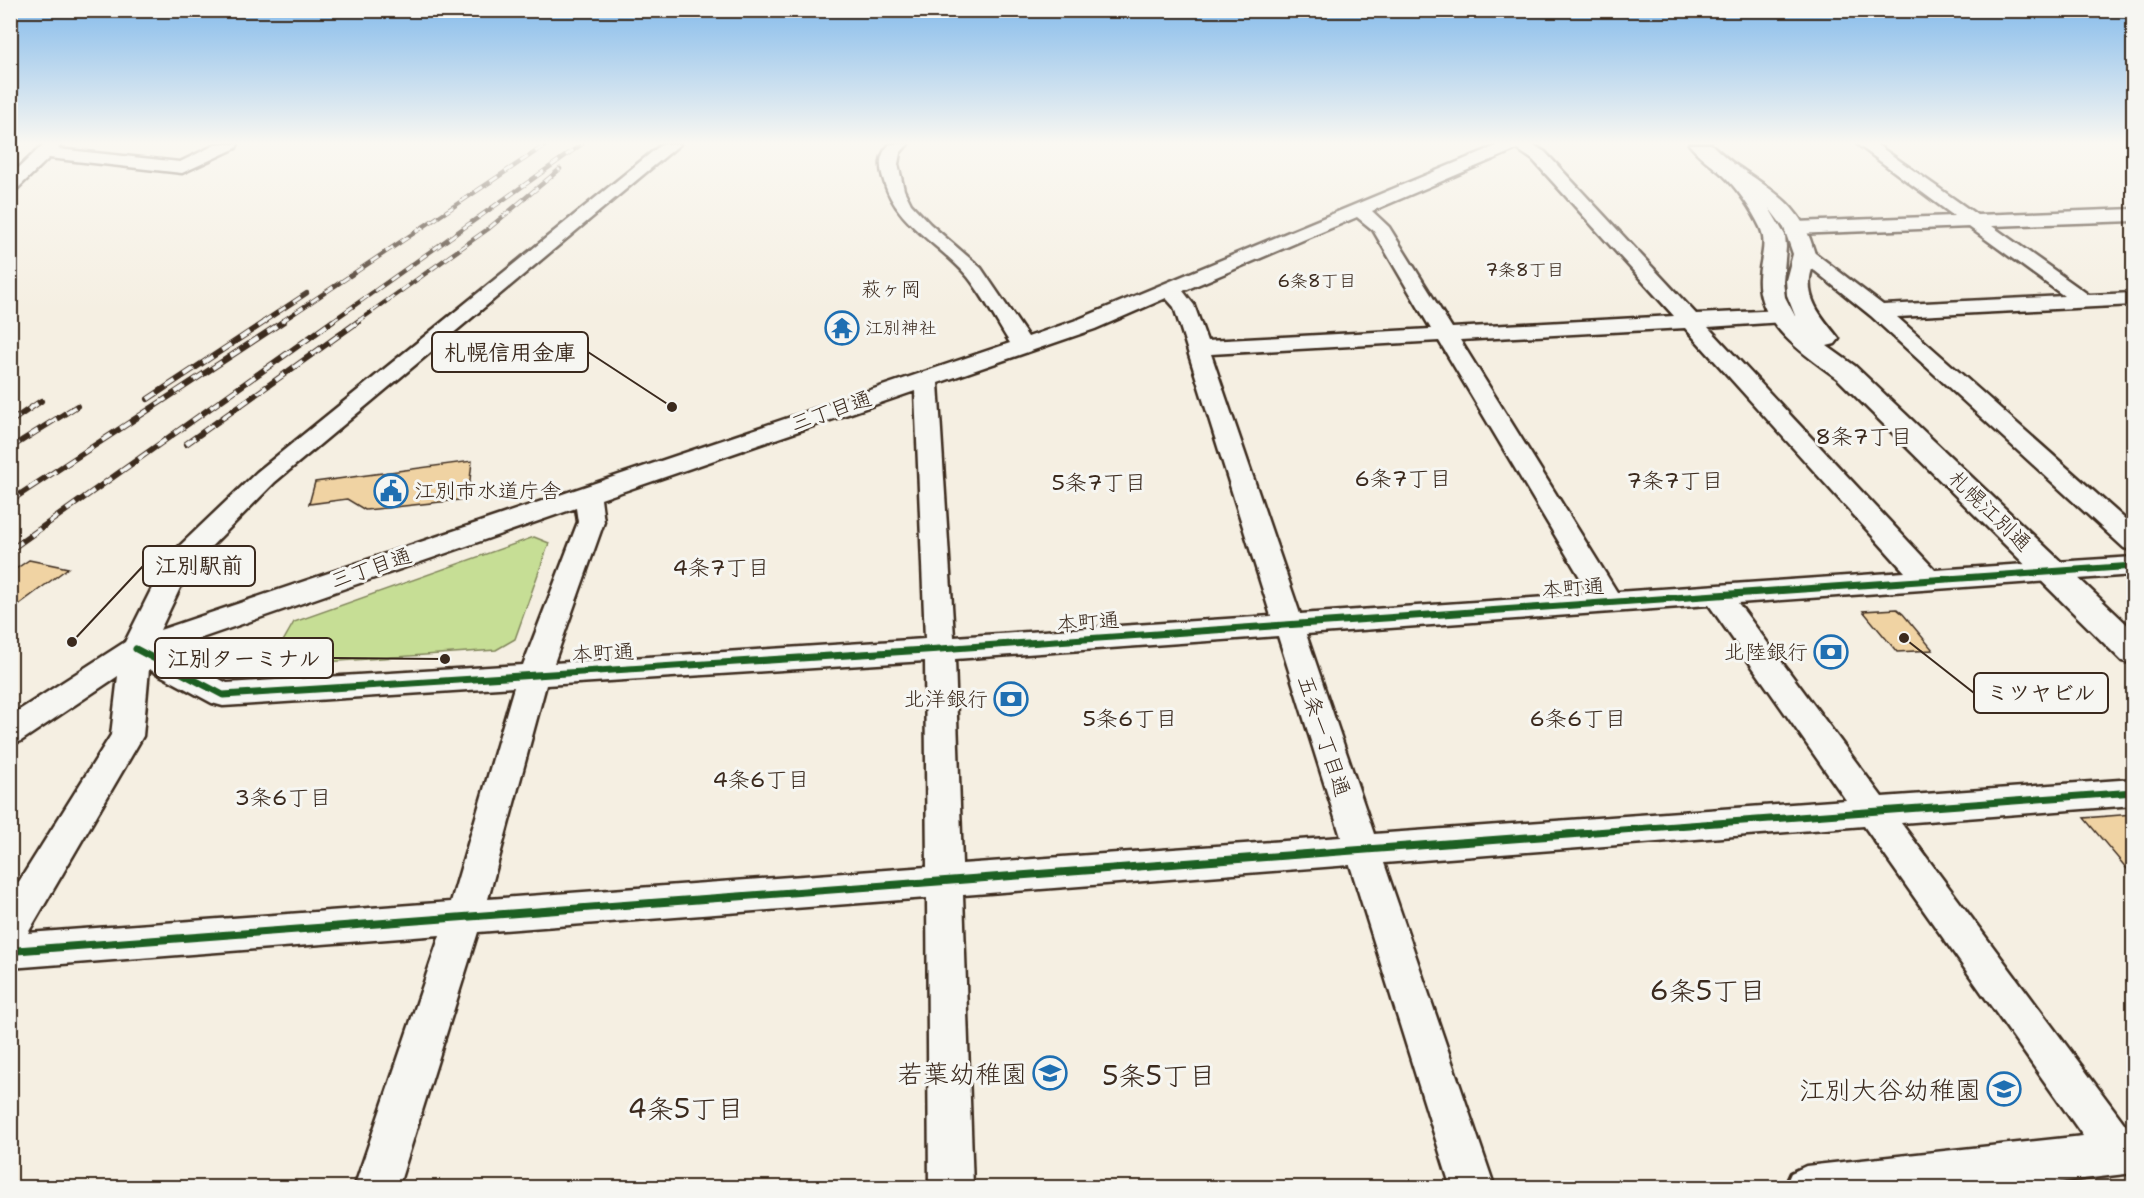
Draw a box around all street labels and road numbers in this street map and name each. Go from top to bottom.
street label: 三丁目通 [787,384,875,438]
street label: 札幌江別通 [1943,464,2037,558]
street label: 三丁目通 [327,541,415,595]
street label: 本町通 [1541,572,1605,604]
street label: 本町通 [1056,606,1120,638]
street label: 本町通 [571,637,635,669]
street label: 五条一丁目通 [1291,672,1357,800]

